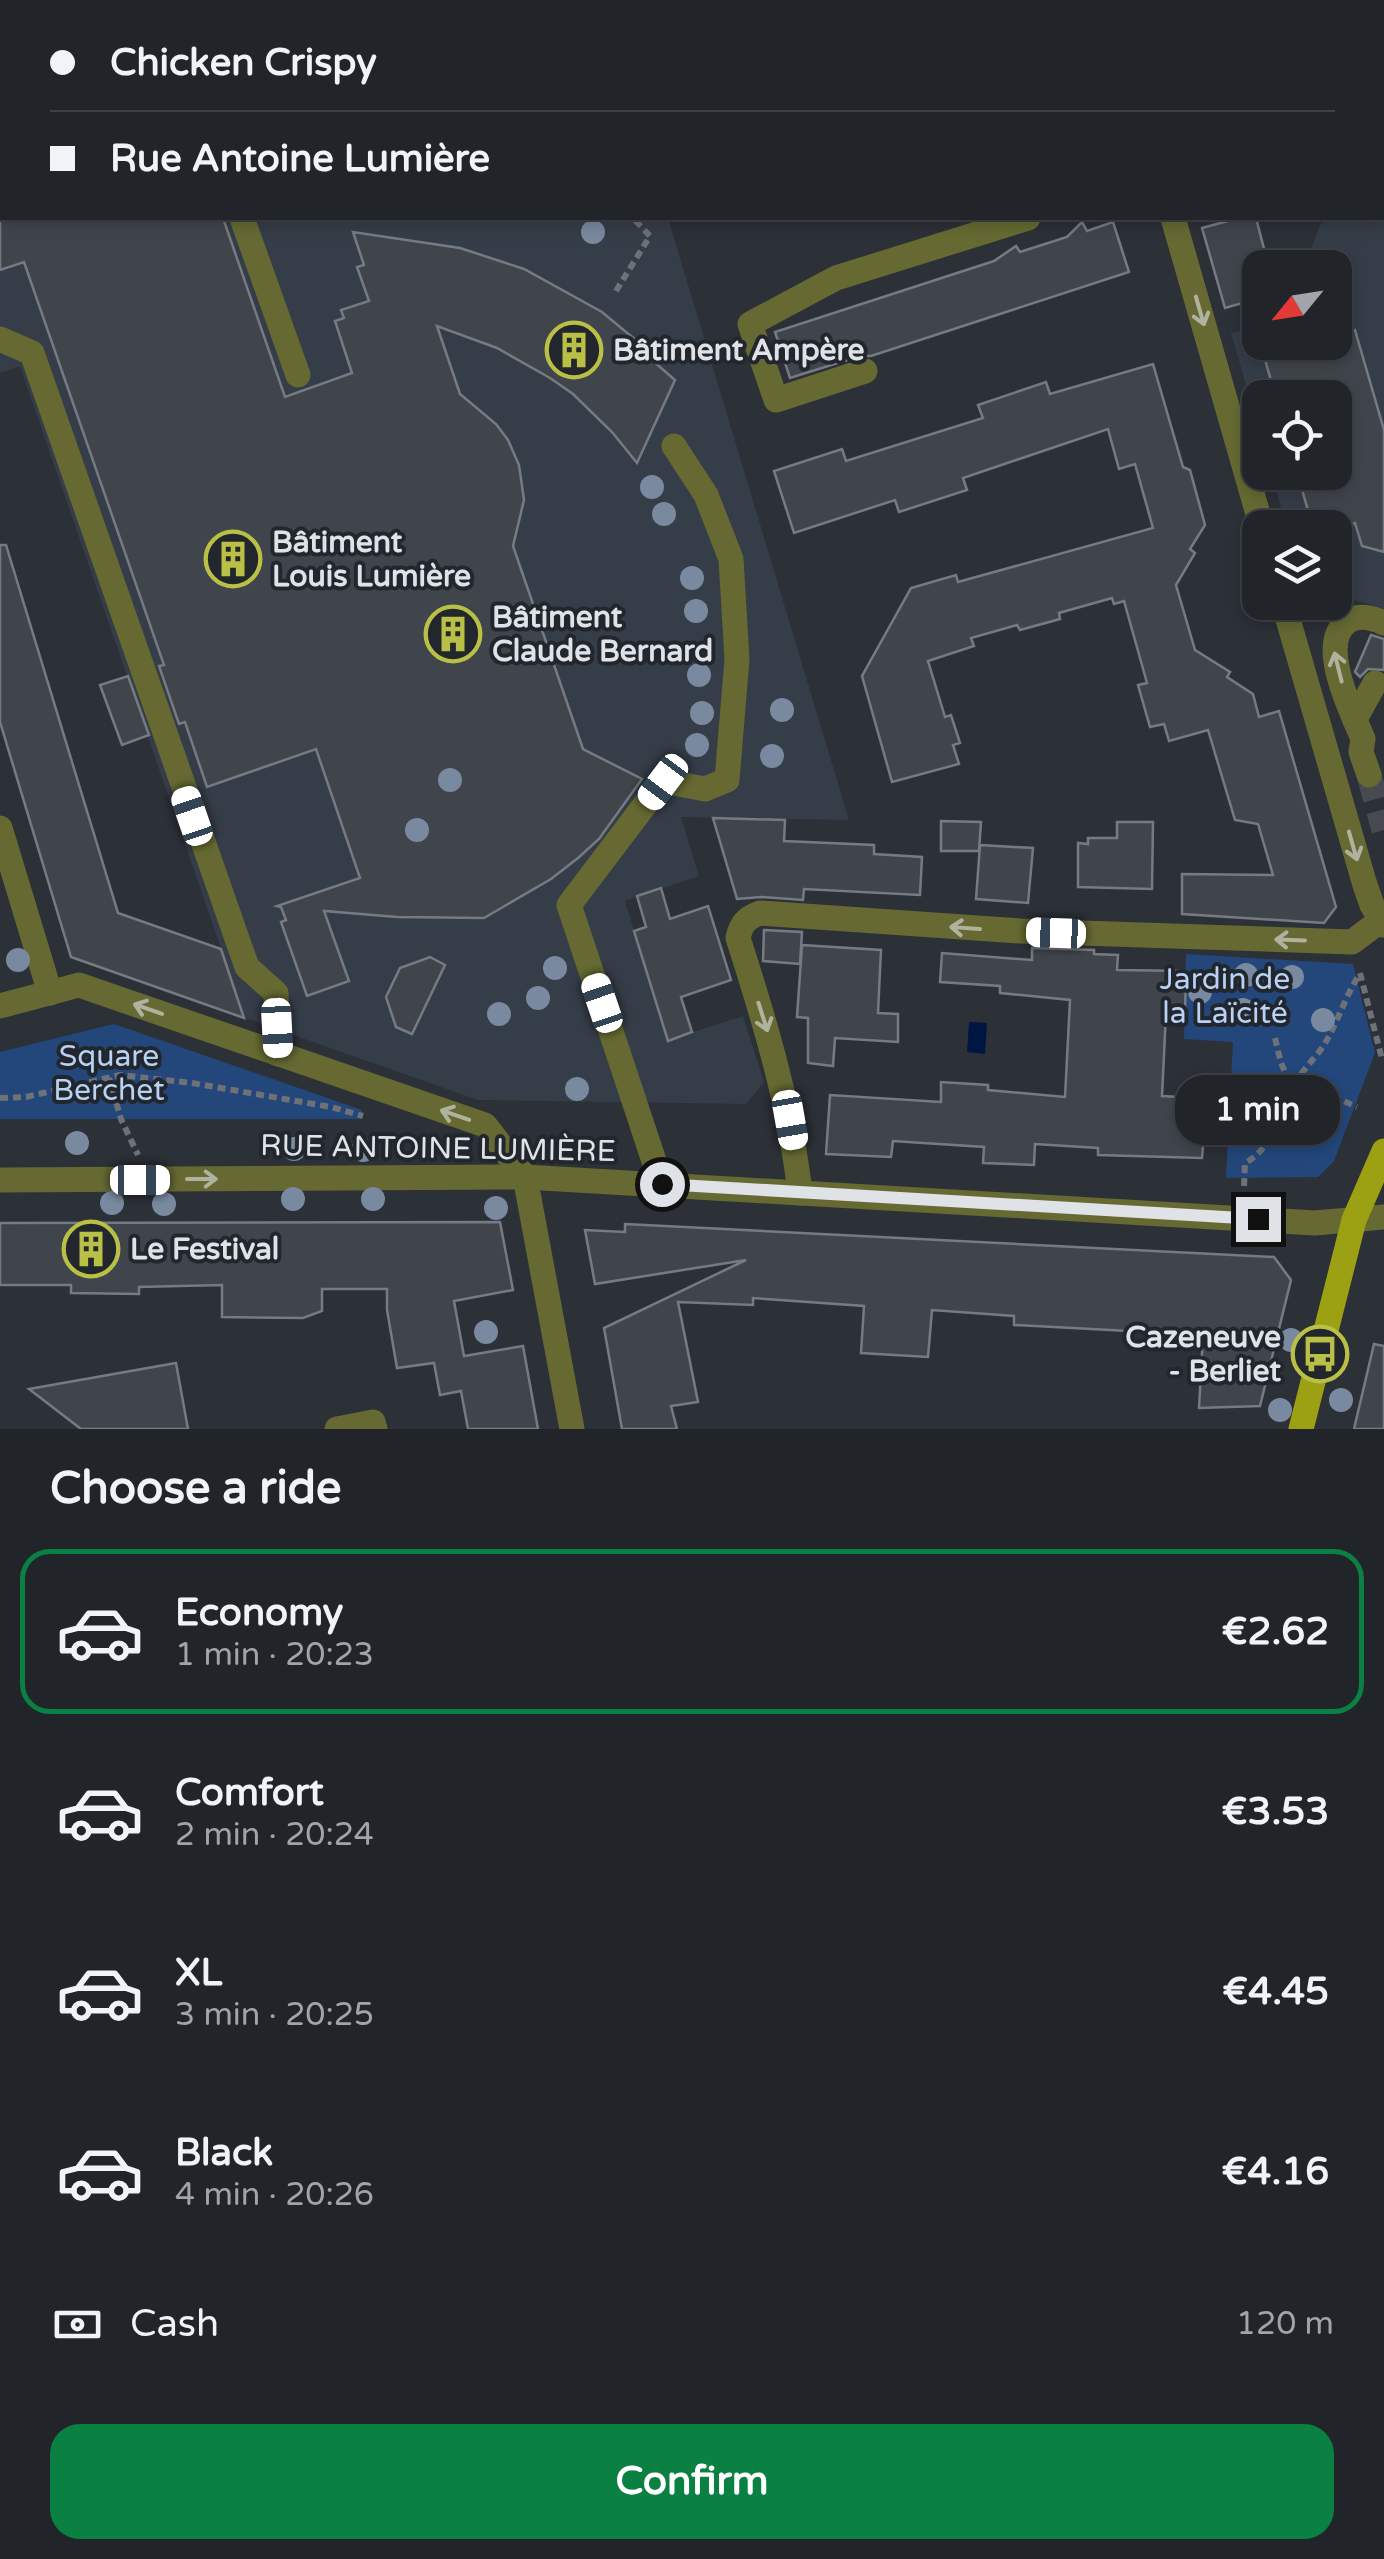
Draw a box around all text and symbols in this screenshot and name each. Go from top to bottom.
text: Chicken Crispy [110,40,377,86]
text: Rue Antoine Lumière [110,136,490,182]
north arrow [1242,250,1352,360]
map controls [1242,250,1352,620]
one-way arrow [1192,295,1210,326]
building icon: Bâtiment Ampère [544,320,604,380]
place label: Bâtiment Ampère [613,332,865,369]
button: locate [1242,380,1352,490]
button: layers [1242,510,1352,620]
place label: Bâtiment Louis Lumière [272,524,471,595]
building icon: Bâtiment Louis Lumière [203,529,263,589]
place label: Bâtiment Claude Bernard [492,599,713,670]
building icon: Bâtiment Claude Bernard [423,604,483,664]
one-way arrow [1328,651,1347,683]
car [633,749,693,815]
car [168,783,216,849]
one-way arrow [1345,829,1363,861]
car [1025,917,1087,949]
one-way arrow [950,918,982,937]
one-way arrow [1275,931,1307,950]
park label: Jardin de la Laïcité [1160,961,1290,1032]
car [578,970,626,1036]
car [260,997,294,1059]
one-way arrow [132,998,164,1016]
one-way arrow [755,1000,773,1032]
park label: Square Berchet [53,1038,165,1109]
callout: 1 min [1176,1074,1340,1144]
car [770,1088,810,1152]
text: 1 min [1215,1091,1300,1129]
one-way arrow [440,1104,472,1122]
street label: RUE ANTOINE LUMIÈRE [260,1127,616,1170]
route start [640,1162,685,1207]
car [110,1165,170,1195]
one-way arrow [186,1170,218,1188]
route end [1236,1197,1281,1242]
building icon: Le Festival [61,1219,121,1279]
place label: Le Festival [130,1231,279,1268]
place label: Cazeneuve - Berliet [1125,1319,1282,1390]
bus stop icon: Cazeneuve - Berliet [1290,1324,1350,1384]
text: Choose a ride [50,1462,341,1516]
icon: car [55,1587,145,1677]
text: Economy [175,1590,343,1636]
text: €2.62 [1222,1609,1329,1655]
text: 1 min · 20:23 [175,1636,374,1674]
icon: car [55,1767,145,1857]
text: Comfort [175,1770,324,1816]
text: €3.53 [1222,1789,1329,1835]
text: 2 min · 20:24 [175,1816,374,1854]
icon: car [55,1947,145,2037]
text: XL [175,1950,222,1996]
text: €4.45 [1222,1969,1329,2015]
text: 3 min · 20:25 [175,1996,374,2034]
icon: car [55,2127,145,2217]
text: Black [175,2130,273,2176]
text: €4.16 [1222,2149,1329,2195]
text: 4 min · 20:26 [175,2176,374,2214]
icon: cash [50,2297,105,2352]
text: Cash [130,2301,219,2347]
text: 120 m [1236,2305,1334,2343]
button: Confirm [50,2424,1334,2539]

